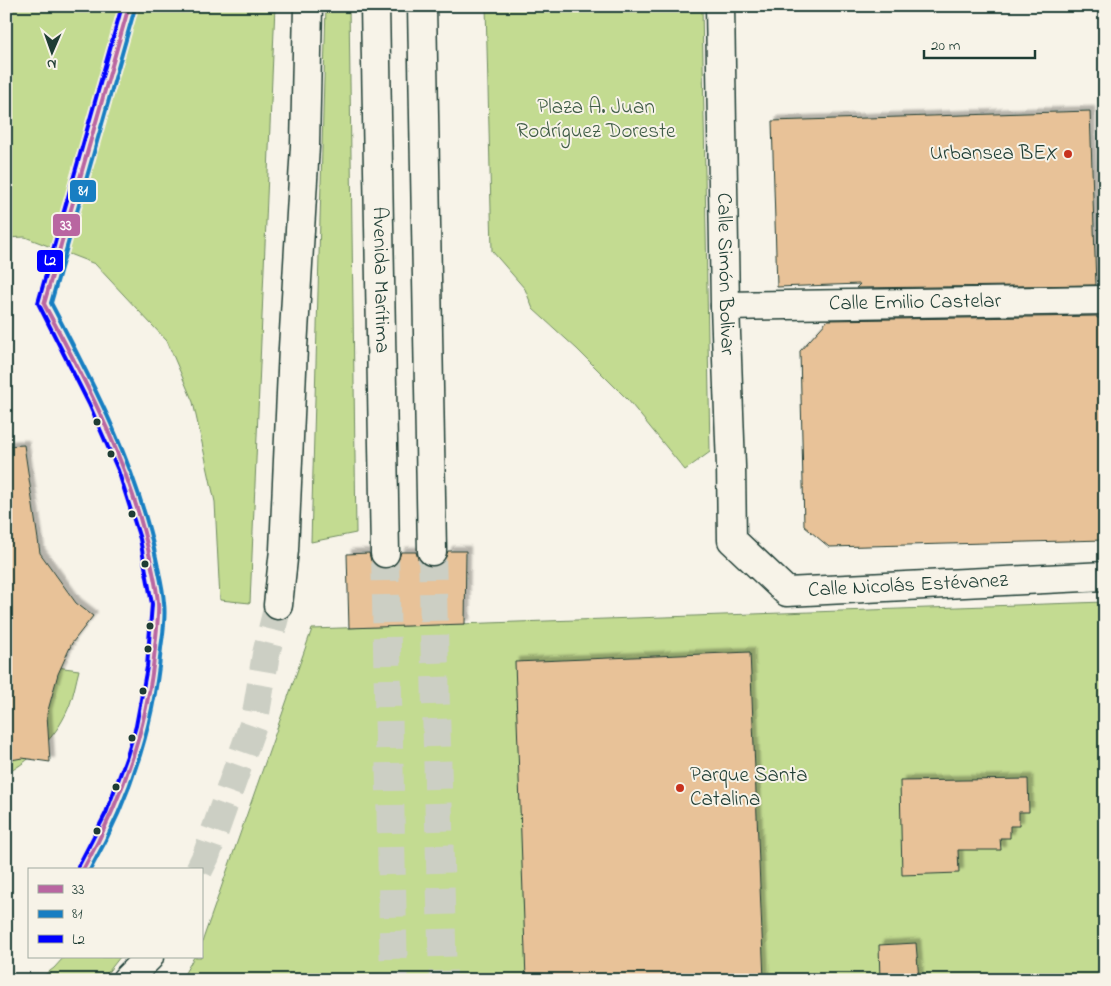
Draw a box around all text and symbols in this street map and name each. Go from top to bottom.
north arrow [28,28,78,78]
scale bar [924,28,1035,60]
text: 20 m [931,35,961,57]
text: N [47,53,57,74]
park label: Plaza A. Juan Rodríguez Doreste [517,93,676,149]
place label: Urbansea BEX [930,139,1058,169]
marker: Urbansea BEX [1062,148,1074,160]
line badge: 81 [69,179,97,203]
text: 81 [77,181,88,202]
street label: Calle Simón Bolivar [708,193,742,356]
street label: Avenida Marítima [364,206,396,353]
line badge: 33 [52,213,81,237]
text: 33 [59,216,72,237]
line badge: L2 [36,249,64,273]
text: L2 [44,251,56,272]
street label: Calle Emilio Castelar [829,287,1002,319]
unlabelled marker [92,417,102,427]
unlabelled marker [106,449,116,459]
unlabelled marker [127,509,137,519]
unlabelled marker [140,559,150,569]
street label: Calle Nicolás Estévanez [807,566,1009,606]
unlabelled marker [145,621,155,631]
unlabelled marker [143,644,153,654]
unlabelled marker [138,686,148,696]
unlabelled marker [127,733,137,743]
place label: Parque Santa Catalina [690,761,808,815]
unlabelled marker [111,782,121,792]
marker: Parque Santa Catalina [674,782,686,794]
unlabelled marker [92,826,102,836]
legend [28,868,202,958]
text: 33 [72,879,84,901]
text: 81 [72,903,83,925]
text: L2 [72,929,86,951]

